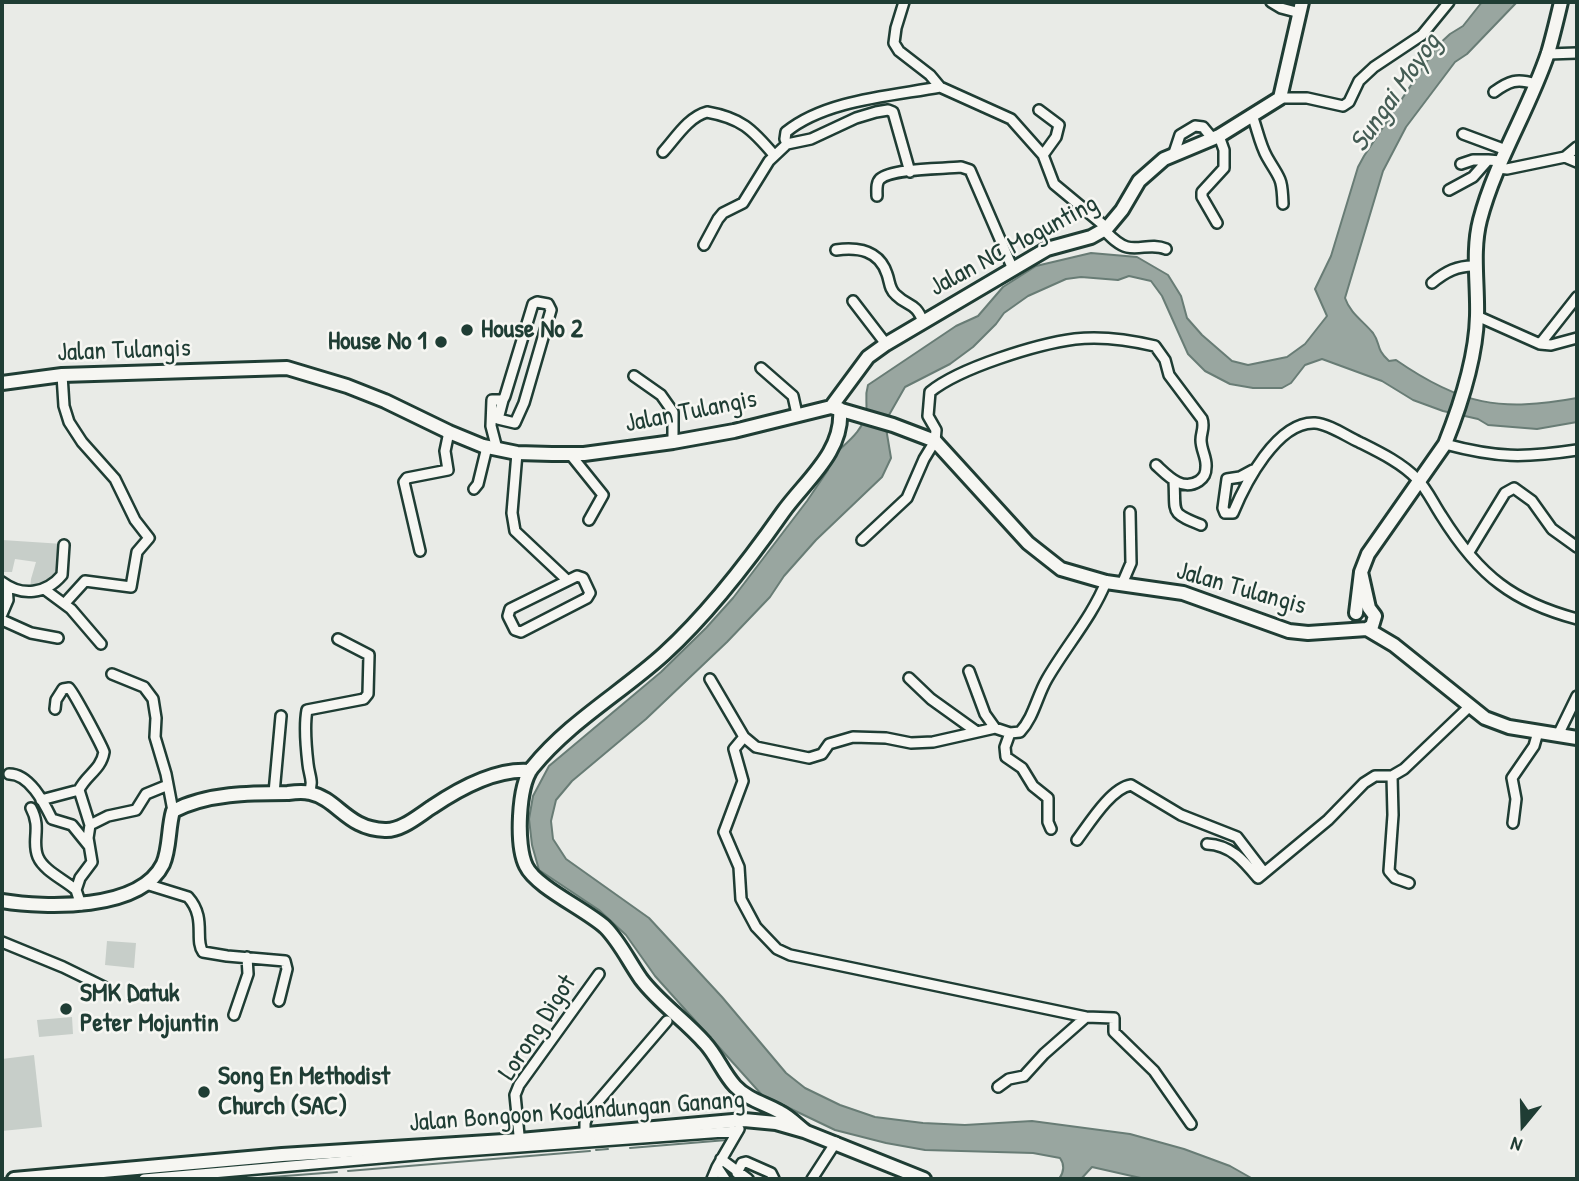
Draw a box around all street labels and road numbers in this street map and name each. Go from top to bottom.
street label: Jalan NC Mogunting [924,188,1104,304]
street label: Jalan Tulangis [57,333,191,369]
street label: Jalan Tulangis [623,384,759,440]
street label: Jalan Tulangis [1173,556,1309,622]
street label: Lorong Digot [492,970,584,1086]
street label: Jalan Bongoon Kodundungan Ganang [408,1085,746,1139]

